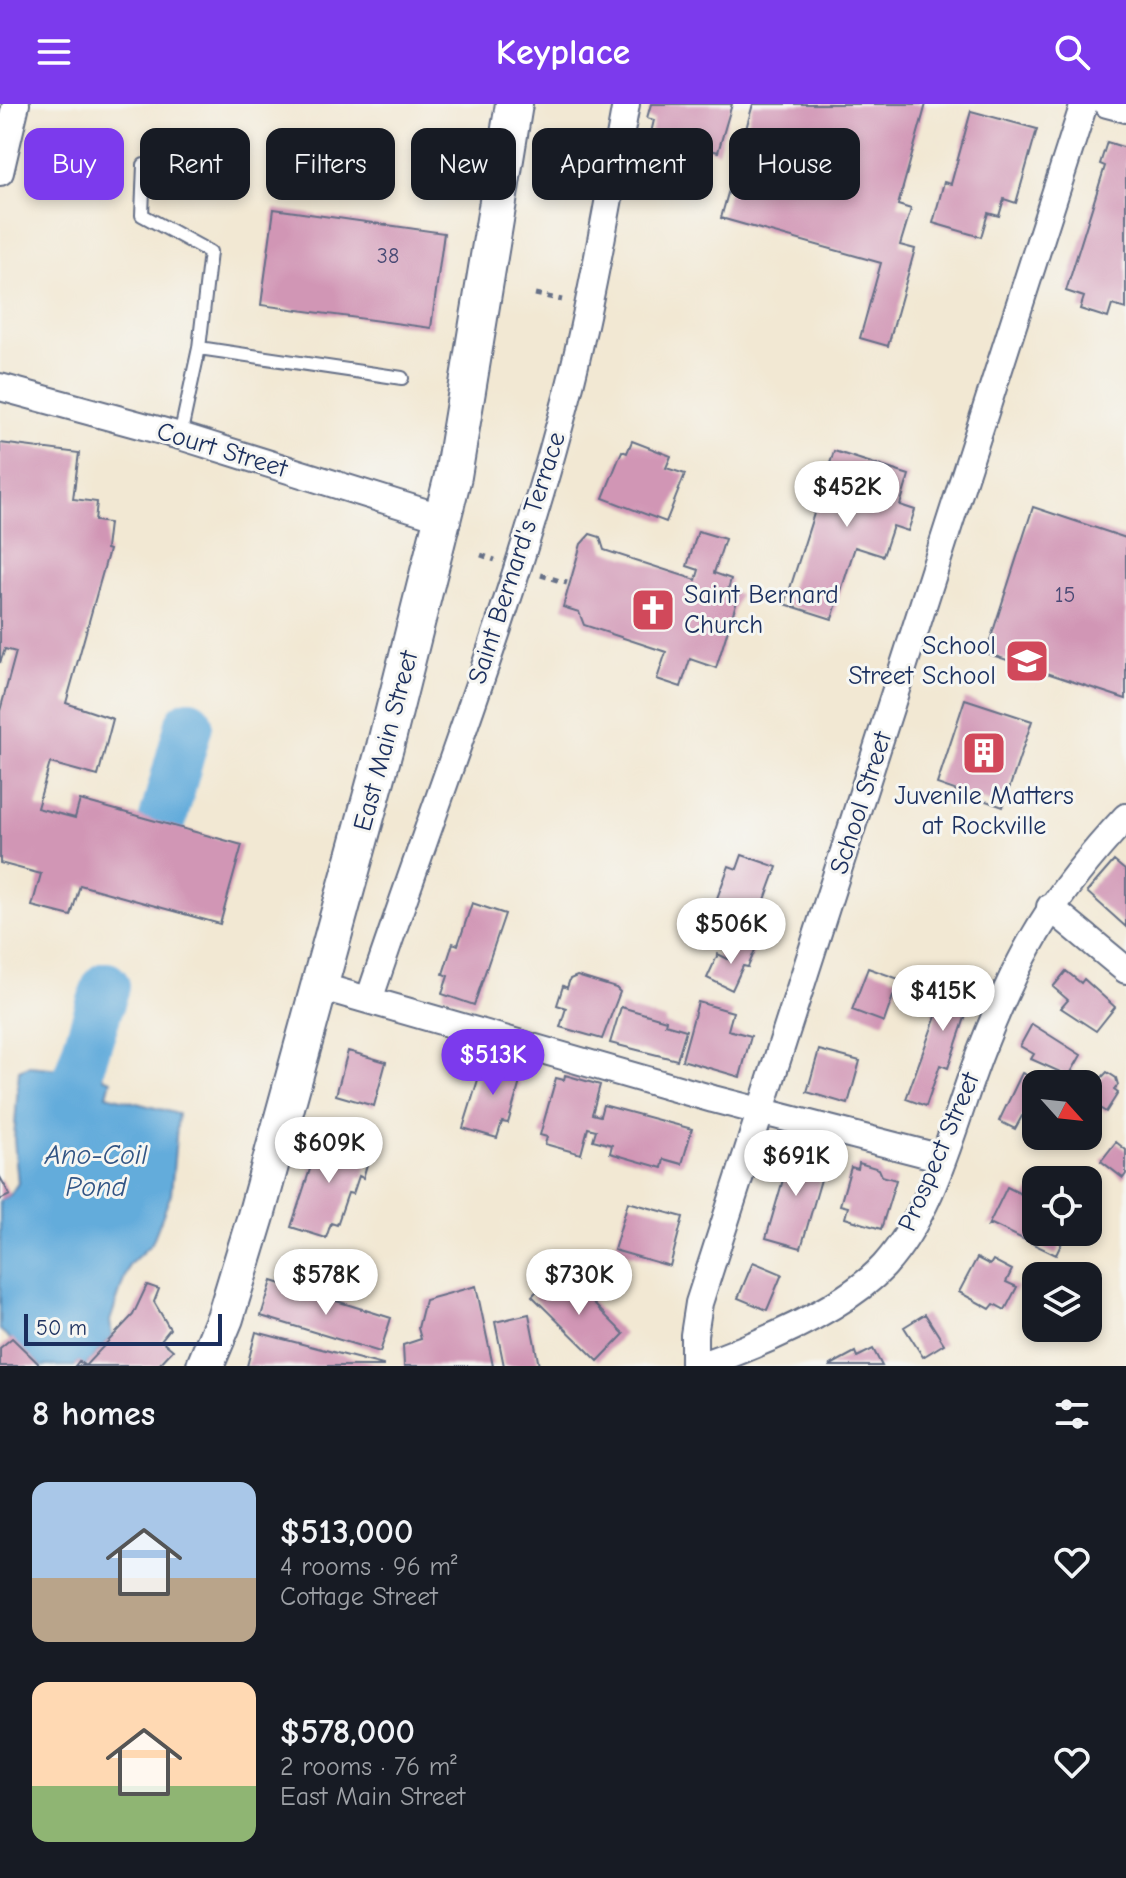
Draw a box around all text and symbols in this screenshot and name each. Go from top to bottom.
icon: menu [32,30,76,74]
icon: search [1050,30,1094,74]
text: Keyplace [496,32,630,73]
chip: Buy [24,128,124,200]
chip: Rent [140,128,250,200]
chip: Filters [266,128,395,200]
chip: New [411,128,516,200]
chip: Apartment [532,128,713,200]
chip: House [729,128,860,200]
house number: 38 [377,243,399,269]
street label: Court Street [153,416,292,484]
street label: Saint Bernard's Terrace [462,428,572,688]
pin: $452K [791,461,903,529]
text: $452K [812,472,882,502]
place label: Saint Bernard Church [684,580,839,640]
house number: 15 [1055,582,1075,608]
church icon: Saint Bernard Church [629,586,677,634]
place label: School Street School [848,631,996,691]
school or university icon: School Street School [1003,637,1051,685]
street label: East Main Street [348,646,425,834]
street label: School Street [824,727,899,878]
building icon: Juvenile Matters at Rockville [960,729,1008,777]
place label: Juvenile Matters at Rockville [894,781,1074,841]
pin: $506K [675,898,787,966]
text: $506K [695,909,767,939]
pin: $415K [887,965,999,1033]
text: $415K [910,976,976,1006]
pin: $513K [437,1029,549,1097]
text: $513K [459,1040,527,1070]
street label: Prospect Street [892,1067,987,1236]
north arrow [1022,1070,1102,1150]
map controls [1022,1070,1102,1342]
pin: $609K [273,1117,385,1185]
text: $609K [293,1128,365,1158]
pin: $691K [740,1130,852,1198]
water label: Ano-Coil Pond [44,1139,148,1203]
text: $691K [762,1141,830,1171]
button: locate [1022,1166,1102,1246]
pin: $578K [270,1249,382,1317]
pin: $730K [523,1249,635,1317]
text: $578K [292,1260,360,1290]
text: $730K [544,1260,614,1290]
button: layers [1022,1262,1102,1342]
scale bar [24,1310,222,1346]
text: 50 m [36,1315,87,1341]
icon: filters [1050,1392,1094,1436]
text: 8 homes [32,1394,155,1434]
text: $513,000 [280,1512,413,1552]
icon: home [96,1514,192,1610]
icon: heart [1050,1540,1094,1584]
text: 4 rooms · 96 m² [280,1552,457,1582]
text: Cottage Street [280,1582,438,1612]
text: $578,000 [280,1712,415,1752]
icon: home [96,1714,192,1810]
icon: heart [1050,1740,1094,1784]
text: 2 rooms · 76 m² [280,1752,457,1782]
text: East Main Street [280,1782,465,1812]

